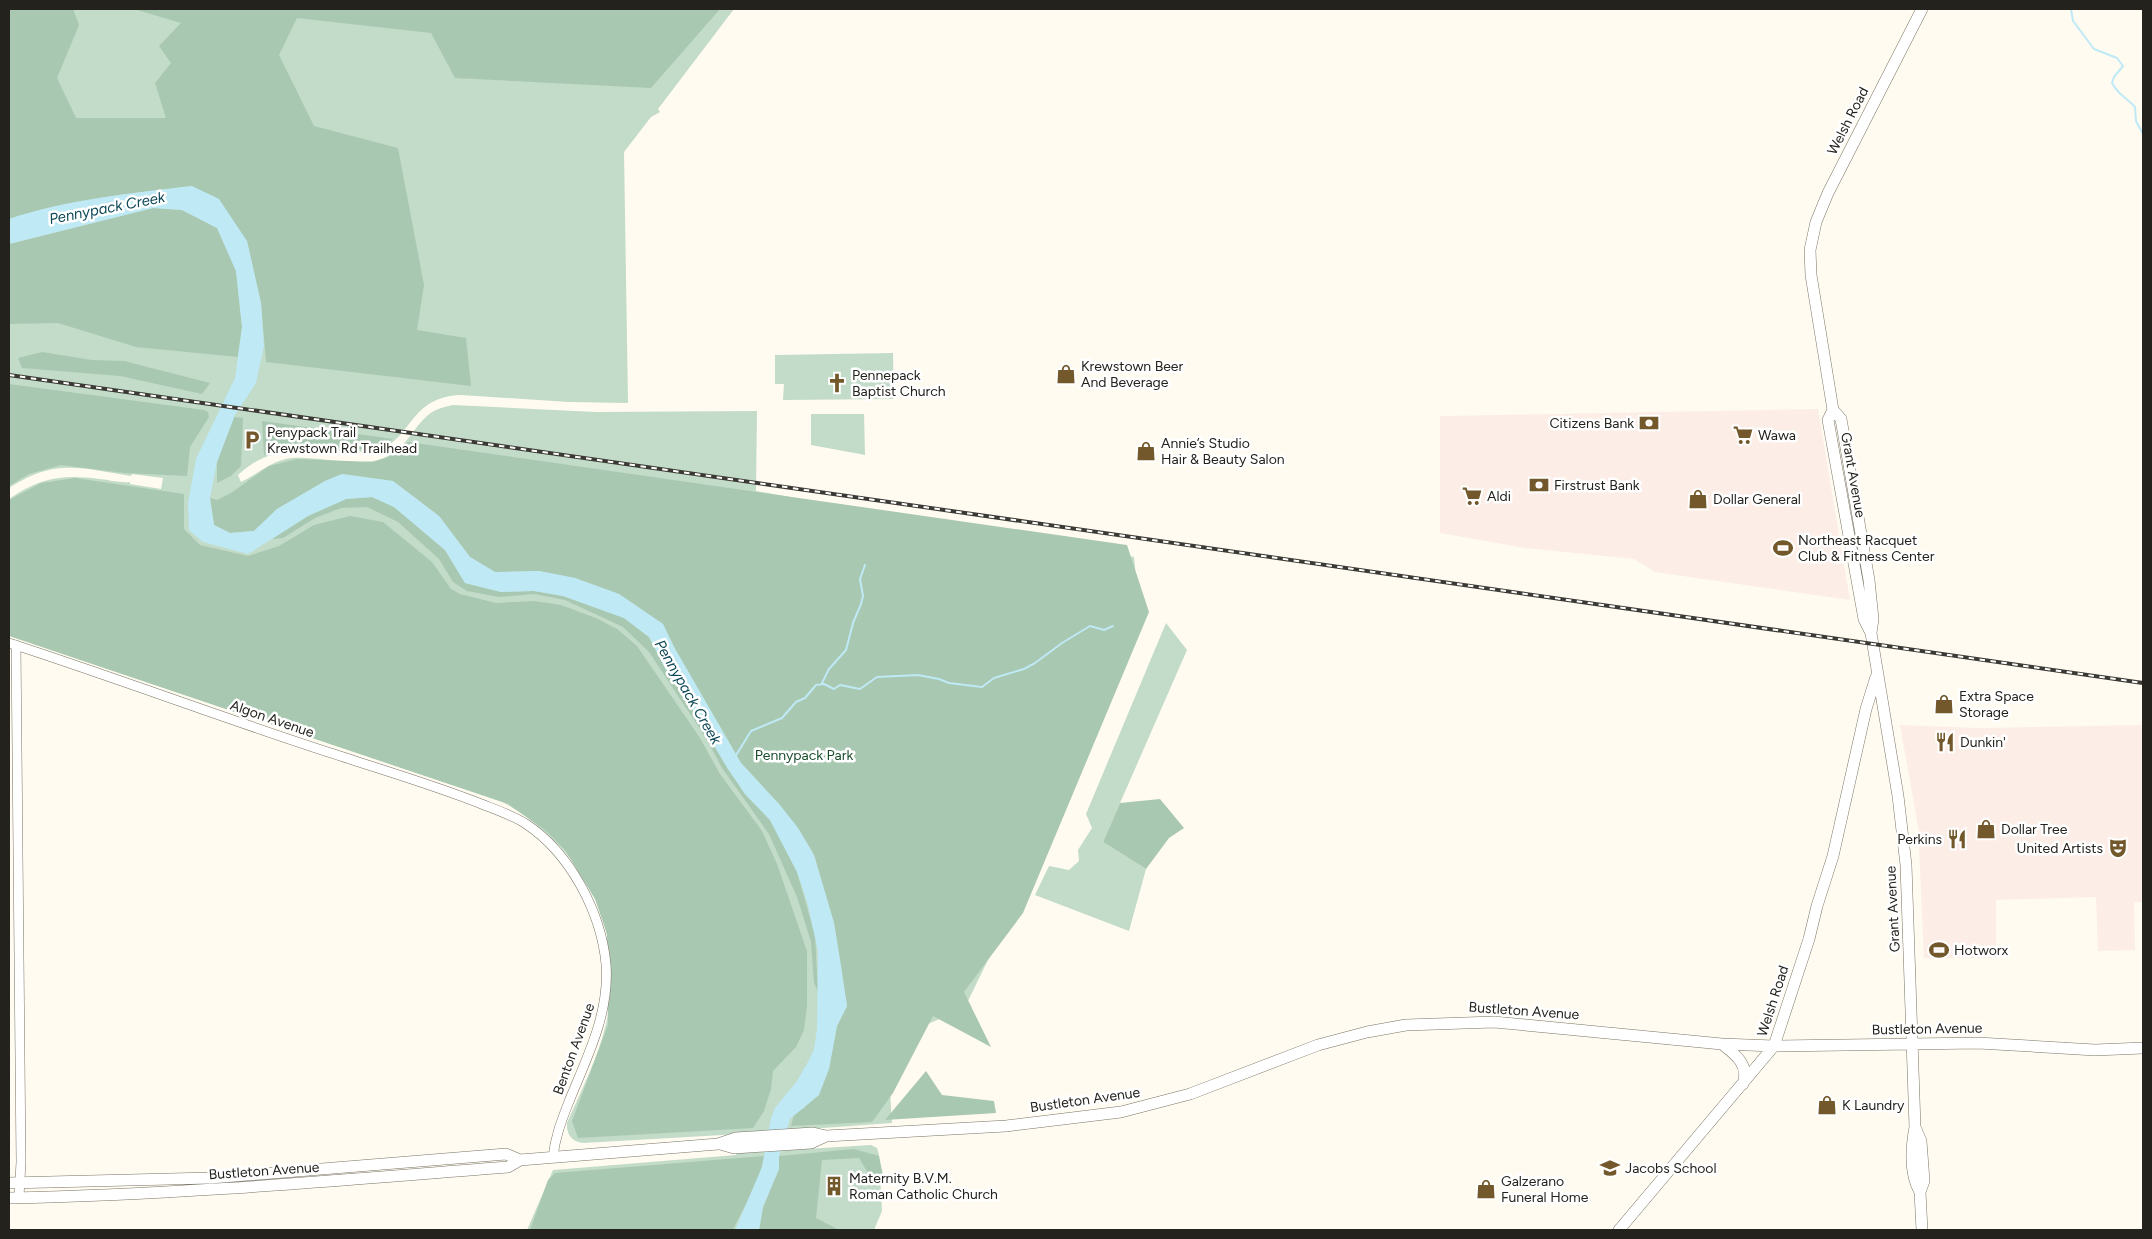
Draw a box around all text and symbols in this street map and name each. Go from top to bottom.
street label: Welsh Road [1824,84,1872,158]
water label: Pennypack Creek [48,188,167,228]
place label: Krewstown Beer And Beverage [1081,358,1183,391]
shop icon: Krewstown Beer And Beverage [1055,363,1077,385]
place label: Pennepack Baptist Church [852,367,946,400]
church icon: Pennepack Baptist Church [826,372,848,394]
bank icon: Citizens Bank [1638,412,1660,434]
place label: Citizens Bank [1550,415,1634,432]
place label: Penypack Trail Krewstown Rd Trailhead [267,424,417,457]
supermarket icon: Wawa [1732,424,1754,446]
place label: Wawa [1758,427,1796,444]
parking icon: Penypack Trail Krewstown Rd Trailhead [241,429,263,451]
street label: Grant Avenue [1837,431,1869,519]
place label: Annie’s Studio Hair & Beauty Salon [1161,435,1285,468]
shop icon: Annie’s Studio Hair & Beauty Salon [1135,440,1157,462]
bank icon: Firstrust Bank [1528,474,1550,496]
place label: Firstrust Bank [1554,477,1640,494]
supermarket icon: Aldi [1461,485,1483,507]
place label: Aldi [1487,488,1511,505]
shop icon: Dollar General [1687,488,1709,510]
place label: Dollar General [1713,491,1801,508]
place label: Northeast Racquet Club & Fitness Center [1798,532,1935,565]
sports icon: Northeast Racquet Club & Fitness Center [1772,537,1794,559]
water label: Pennypack Creek [651,637,726,748]
place label: Extra Space Storage [1959,688,2034,721]
shop icon: Extra Space Storage [1933,693,1955,715]
street label: Algon Avenue [228,697,316,741]
restaurant icon: Dunkin' [1934,731,1956,753]
place label: Dunkin' [1960,734,2006,751]
park label: Pennypack Park [755,747,853,764]
shop icon: Dollar Tree [1975,818,1997,840]
place label: Dollar Tree [2001,821,2068,838]
restaurant icon: Perkins [1946,828,1968,850]
place label: Perkins [1897,831,1942,848]
theatre icon: United Artists [2107,837,2129,859]
place label: United Artists [2016,840,2103,857]
street label: Grant Avenue [1882,865,1904,953]
sports icon: Hotworx [1928,939,1950,961]
place label: Hotworx [1954,942,2009,959]
street label: Welsh Road [1754,963,1792,1039]
street label: Bustleton Avenue [1468,999,1580,1023]
street label: Benton Avenue [550,1001,599,1097]
street label: Bustleton Avenue [1871,1020,1983,1038]
street label: Bustleton Avenue [1029,1084,1141,1116]
shop icon: K Laundry [1816,1094,1838,1116]
place label: K Laundry [1842,1097,1905,1114]
school or university icon: Jacobs School [1599,1157,1621,1179]
street label: Bustleton Avenue [208,1159,320,1183]
place label: Jacobs School [1625,1160,1717,1177]
place label: Maternity B.V.M. Roman Catholic Church [849,1170,998,1203]
place label: Galzerano Funeral Home [1501,1173,1589,1206]
building icon: Maternity B.V.M. Roman Catholic Church [823,1175,845,1197]
shop icon: Galzerano Funeral Home [1475,1178,1497,1200]

